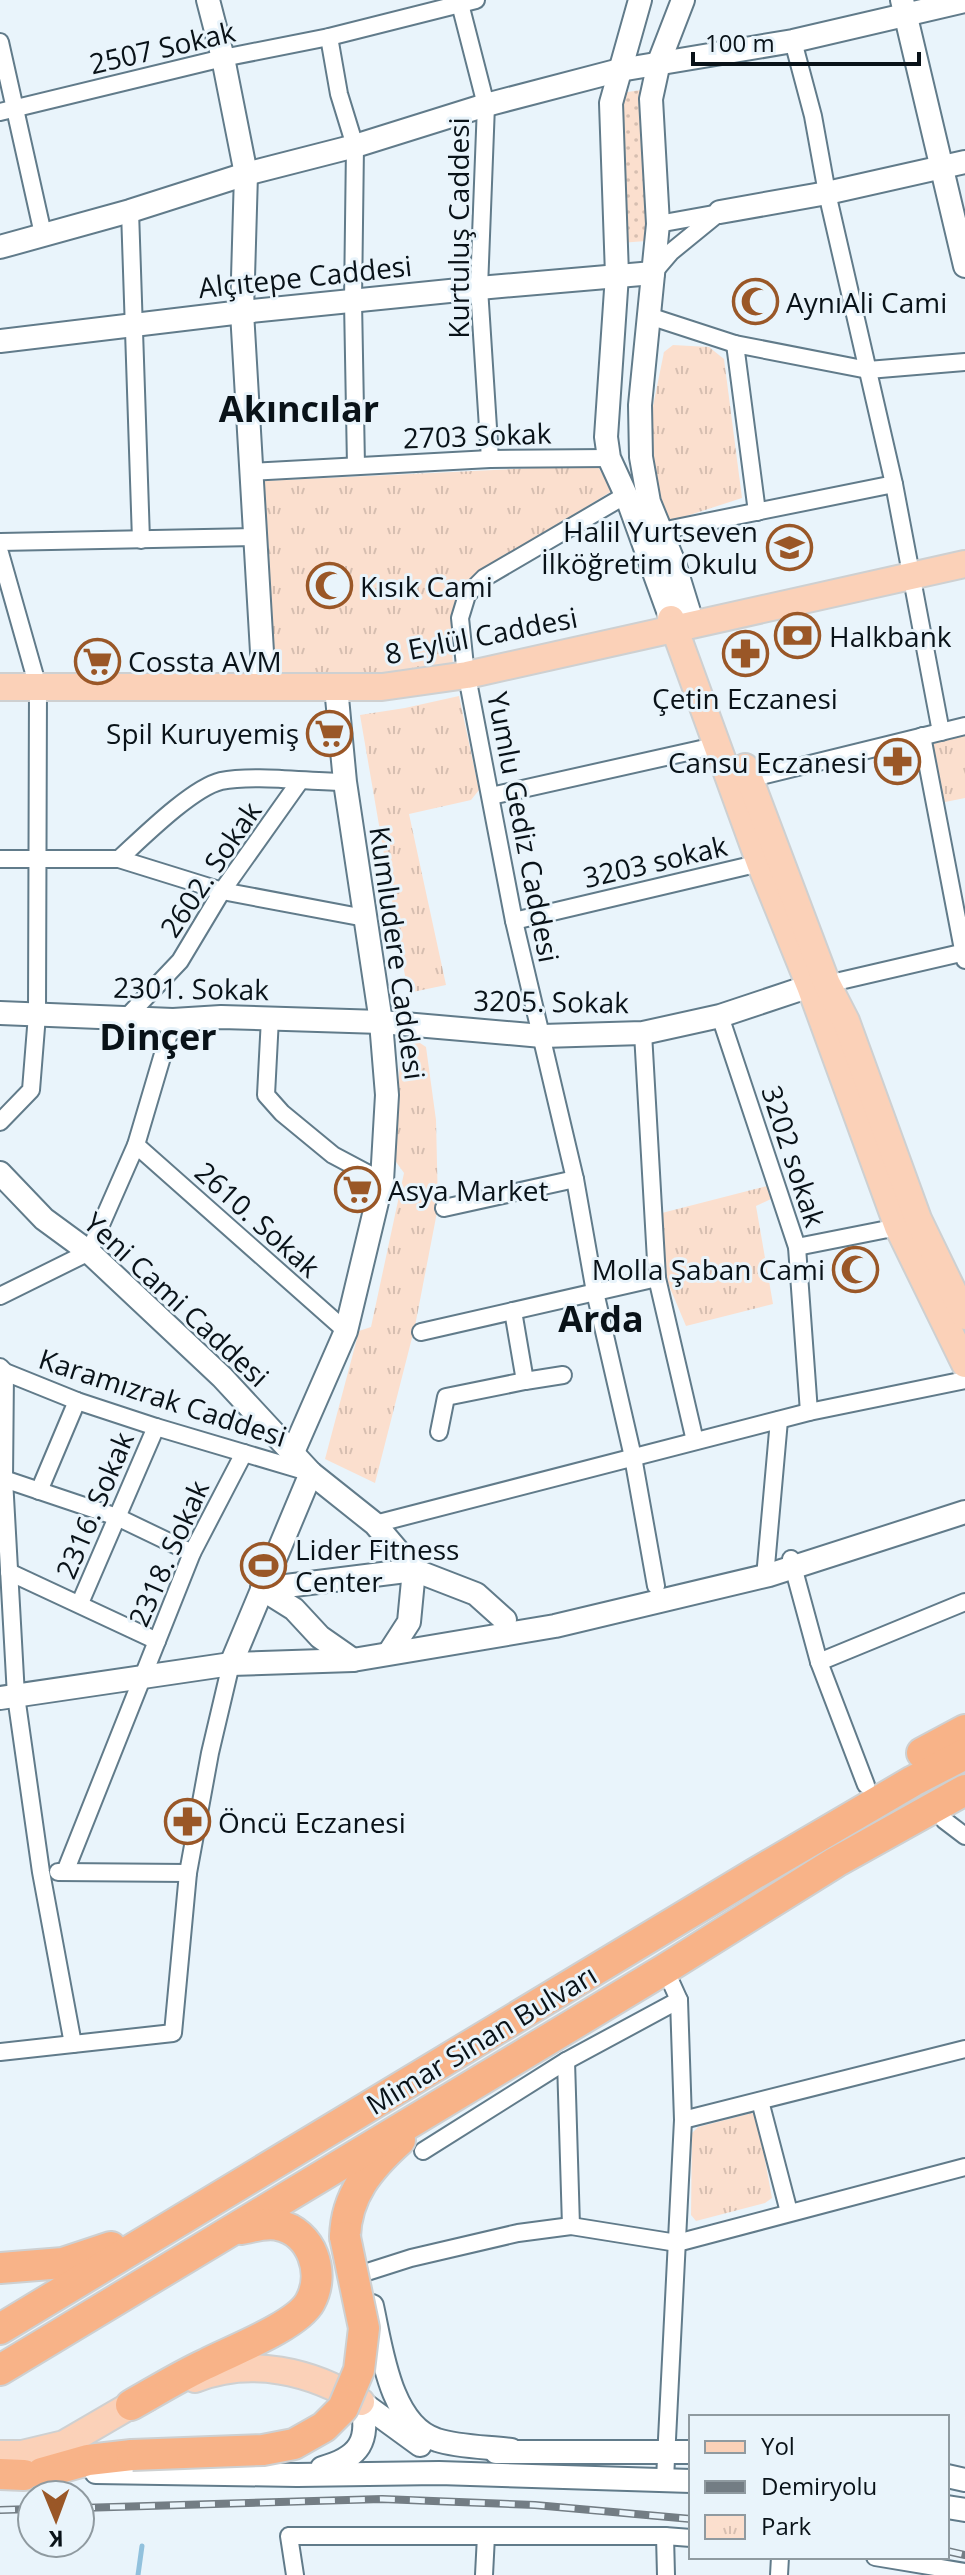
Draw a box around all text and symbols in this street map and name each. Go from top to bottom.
street label: 2507 Sokak [85,12,239,82]
scale bar [693,16,919,66]
text: 100 m [705,26,775,59]
street label: Kurtuluş Caddesi [439,117,477,339]
street label: Alçıtepe Caddesi [196,246,414,306]
mosque icon: AynıAli Cami [731,278,779,326]
place label: AynıAli Cami [786,283,947,321]
district label: Akıncılar [219,384,379,433]
street label: 2703 Sokak [402,413,552,457]
place label: Halil Yurtseven İlköğretim Okulu [541,512,758,582]
school or university icon: Halil Yurtseven İlköğretim Okulu [765,523,813,571]
mosque icon: Kısık Cami [305,562,353,610]
place label: Kısık Cami [360,567,493,605]
street label: 8 Eylül Caddesi [382,598,580,672]
bank icon: Halkbank [774,612,822,660]
place label: Halkbank [829,617,952,655]
pharmacy icon: Çetin Eczanesi [721,629,769,677]
supermarket icon: Cossta AVM [73,637,121,685]
place label: Cossta AVM [128,642,282,680]
place label: Çetin Eczanesi [652,679,838,717]
street label: Yumlu Gediz Caddesi [479,689,569,965]
supermarket icon: Spil Kuruyemiş [306,709,354,757]
place label: Spil Kuruyemiş [106,714,299,752]
pharmacy icon: Cansu Eczanesi [874,738,922,786]
place label: Cansu Eczanesi [668,743,867,781]
street label: 2602. Sokak [151,794,269,944]
street label: Kumludere Caddesi [361,824,435,1082]
street label: 3203 sokak [579,826,731,896]
street label: 2301. Sokak [113,968,270,1008]
street label: 3205. Sokak [473,981,630,1021]
district label: Dinçer [99,1012,217,1061]
street label: 3202 sokak [753,1080,835,1232]
street label: 2610. Sokak [187,1153,329,1285]
supermarket icon: Asya Market [333,1166,381,1214]
place label: Asya Market [388,1171,549,1209]
street label: Yeni Cami Caddesi [76,1203,278,1395]
mosque icon: Molla Şaban Cami [832,1245,880,1293]
place label: Molla Şaban Cami [592,1250,825,1288]
district label: Arda [558,1294,644,1343]
street label: Karamızrak Caddesi [34,1339,292,1455]
street label: 2316. Sokak [46,1426,142,1584]
street label: 2318. Sokak [119,1474,217,1632]
place label: Lider Fitness Center [295,1530,459,1600]
sports icon: Lider Fitness Center [240,1541,288,1589]
pharmacy icon: Öncü Eczanesi [163,1798,211,1846]
place label: Öncü Eczanesi [218,1803,406,1841]
street label: Mimar Sinan Bulvarı [359,1955,603,2123]
legend [689,2415,949,2559]
text: Yol [761,2429,795,2462]
text: Demiryolu [761,2469,877,2502]
north arrow [16,2479,96,2559]
text: Park [761,2509,812,2542]
text: K [48,2525,64,2555]

